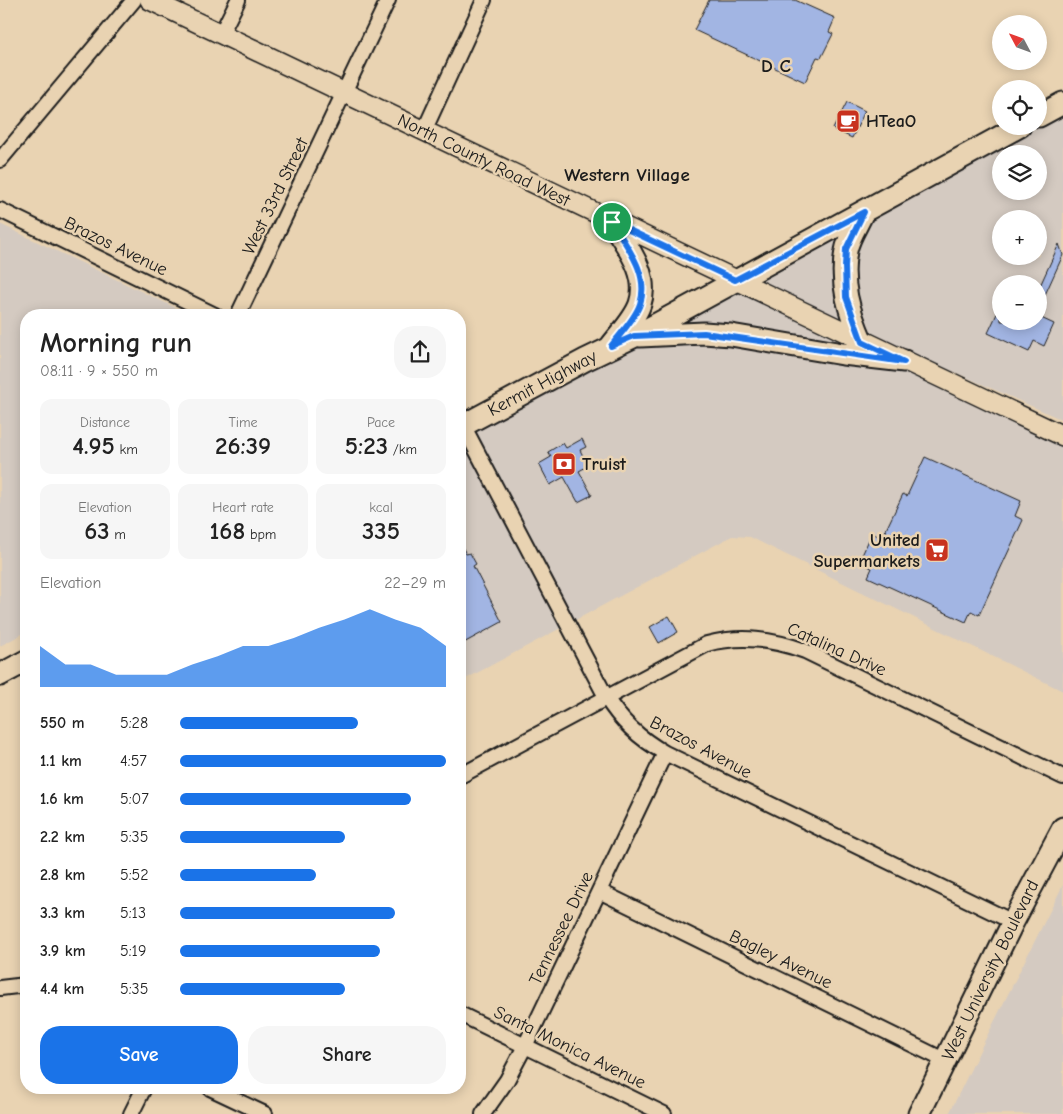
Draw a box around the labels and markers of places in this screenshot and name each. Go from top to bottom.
cafe icon: HTeaO [835,108,861,134]
place label: HTeaO [866,111,916,132]
pin [591,201,633,243]
bank icon: Truist [551,451,577,477]
place label: Truist [582,454,627,475]
place label: United Supermarkets [814,530,920,572]
supermarket icon: United Supermarkets [924,537,950,563]

